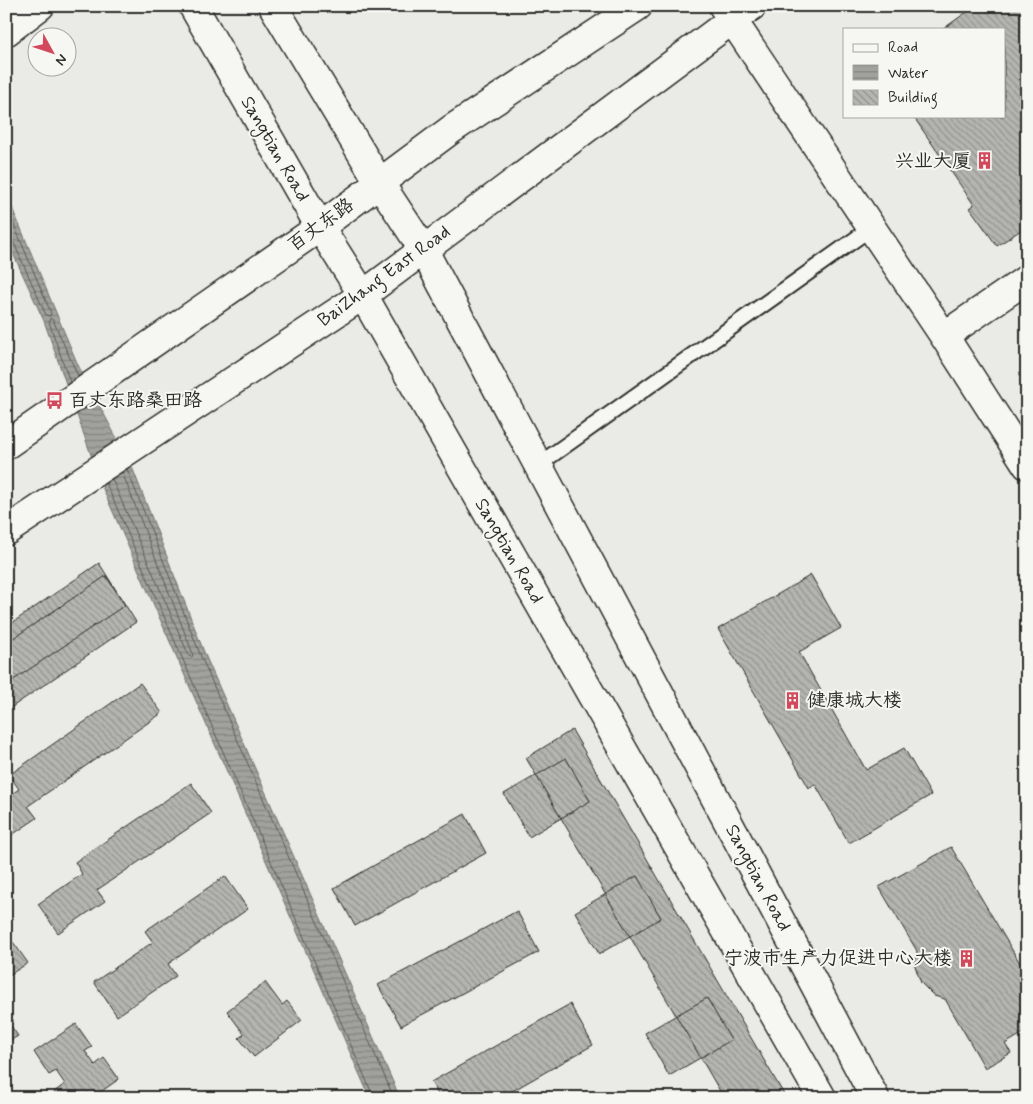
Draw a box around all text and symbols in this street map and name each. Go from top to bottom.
north arrow [28,28,78,78]
legend [843,28,1006,118]
text: Road [888,38,918,58]
text: N [51,50,71,69]
text: Water [888,64,928,84]
text: Building [888,88,938,109]
street label: Sangtian Road [233,92,315,207]
place label: 兴业大厦 [895,149,971,174]
building icon: 兴业大厦 [975,151,995,171]
street label: 百丈东路 [283,193,359,257]
street label: BaiZhang East Road [313,219,457,335]
place label: 百丈东路桑田路 [69,388,202,413]
bus stop icon: 百丈东路桑田路 [45,390,65,410]
street label: Sangtian Road [467,494,549,609]
place label: 健康城大楼 [807,688,902,713]
building icon: 健康城大楼 [783,690,803,710]
street label: Sangtian Road [718,820,797,937]
place label: 宁波市生产力促进中心大楼 [724,946,952,971]
building icon: 宁波市生产力促进中心大楼 [956,948,976,968]

